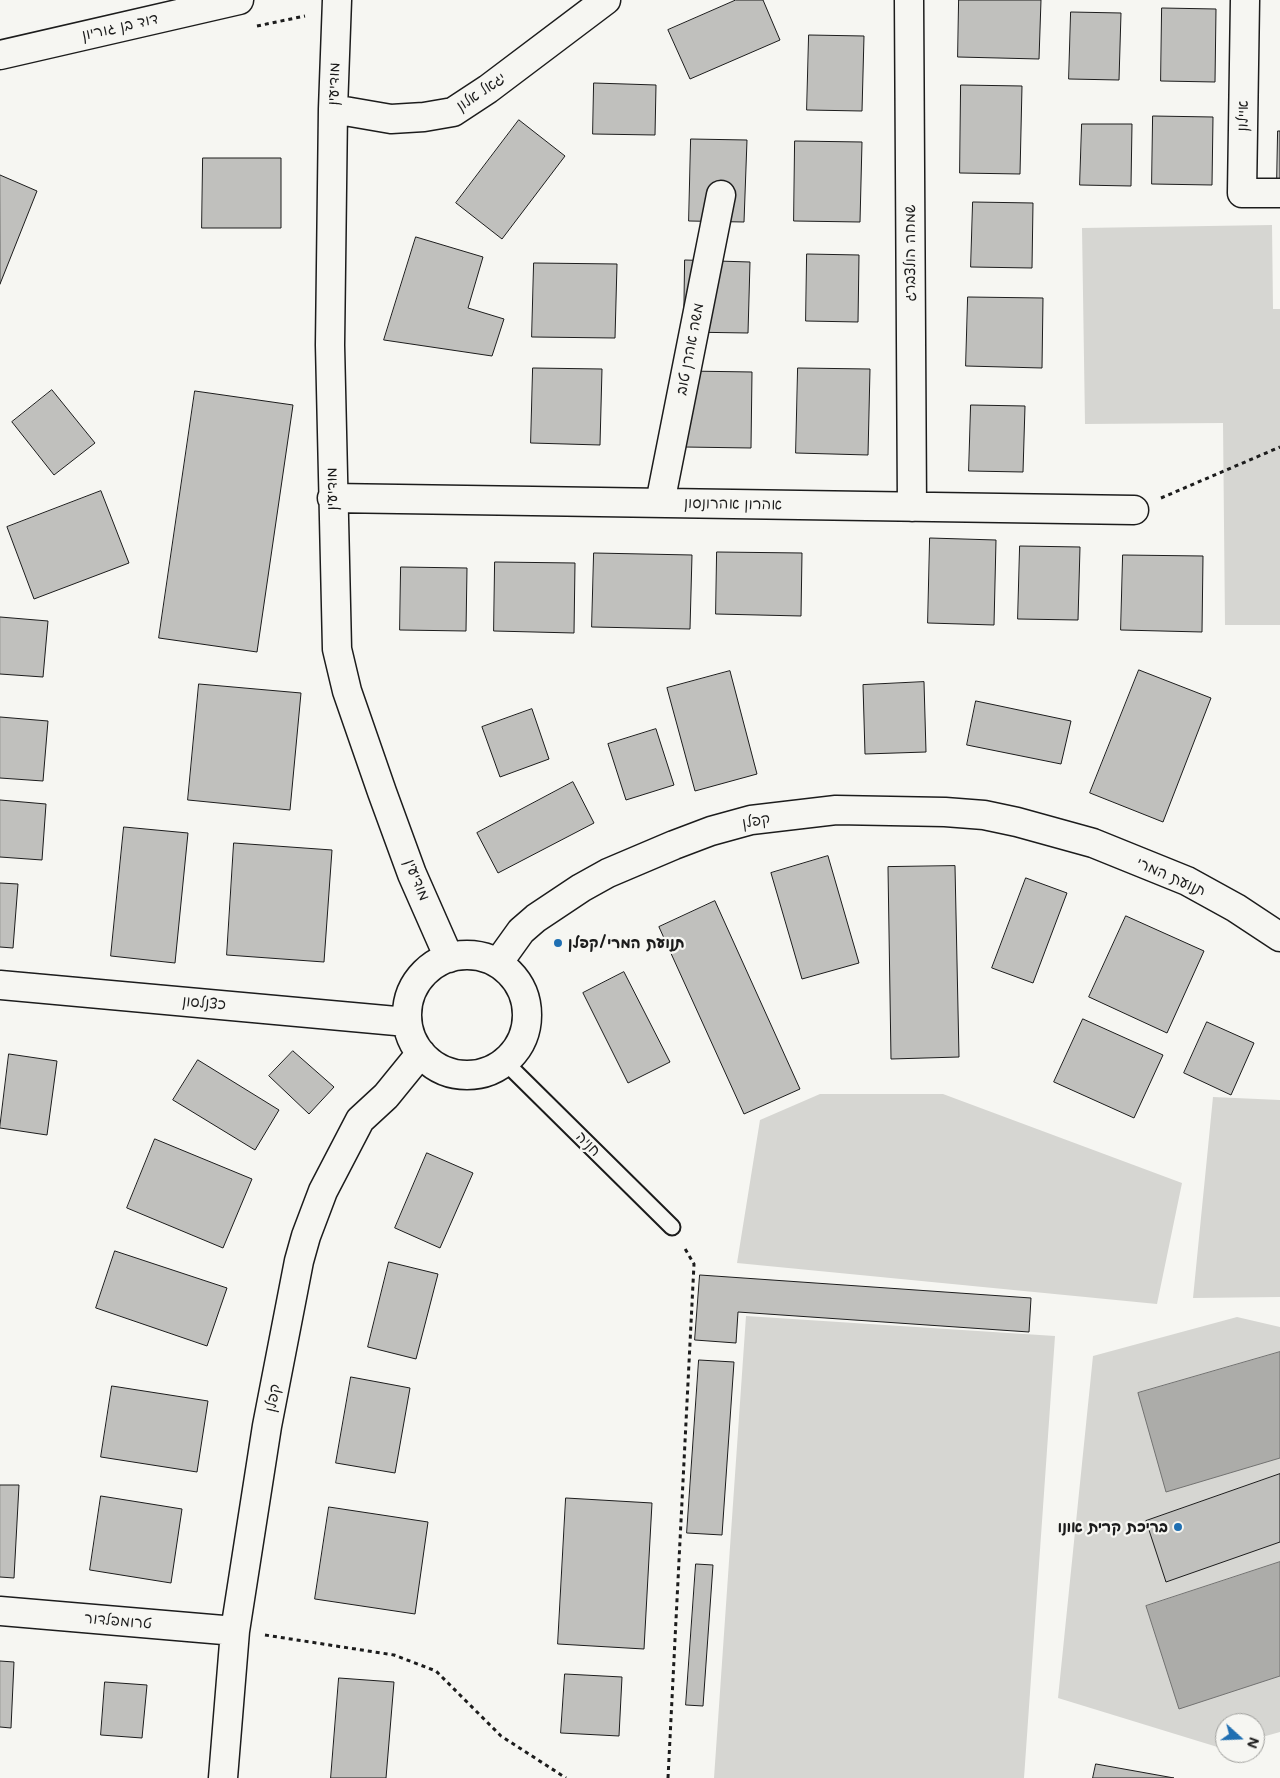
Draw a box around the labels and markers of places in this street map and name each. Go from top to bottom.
place label: תנועת המרי/קפלן [568,934,685,952]
marker: תנועת המרי/קפלן [552,937,564,949]
place label: בריכת קרית אונו [1058,1518,1168,1536]
marker: בריכת קרית אונו [1172,1521,1184,1533]

